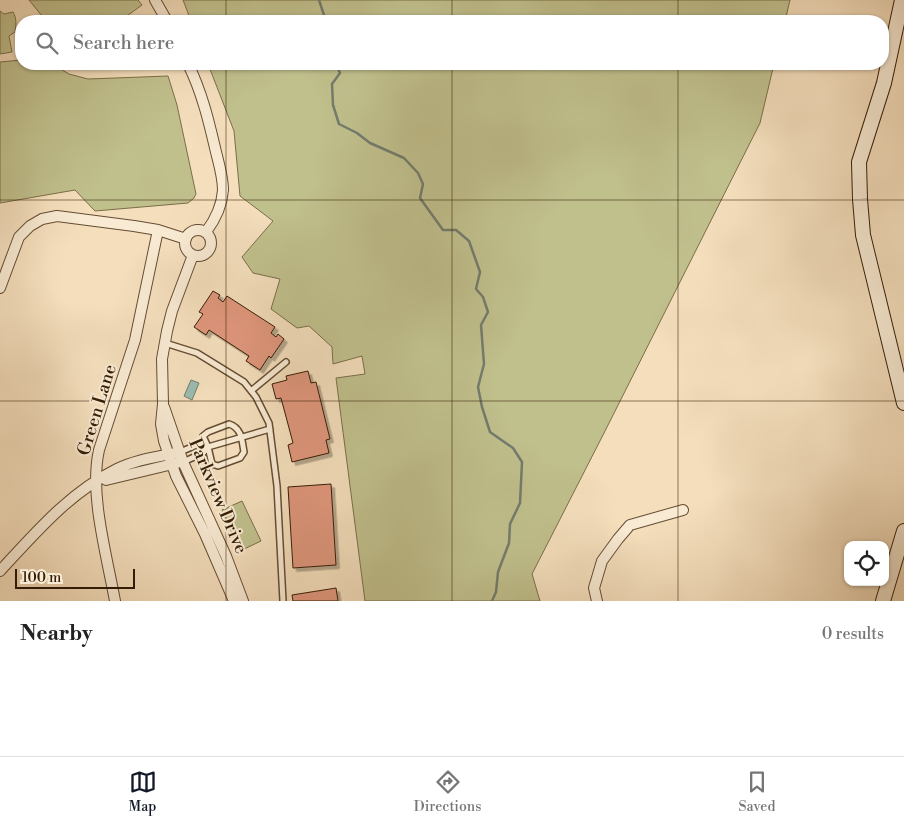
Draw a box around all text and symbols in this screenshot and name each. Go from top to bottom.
search box [15,15,889,70]
icon: search [33,29,61,57]
text: Search here [73,31,174,55]
street label: Green Lane [72,362,122,458]
street label: Parkview Drive [183,435,253,557]
map controls [844,541,889,586]
button: locate [844,541,889,586]
scale bar [15,566,135,589]
text: 100 m [22,569,61,587]
text: Nearby [20,621,93,647]
text: 0 results [822,624,884,644]
tab: Map [129,768,157,816]
tab: Directions [414,768,481,816]
tab: Saved [739,768,775,816]

